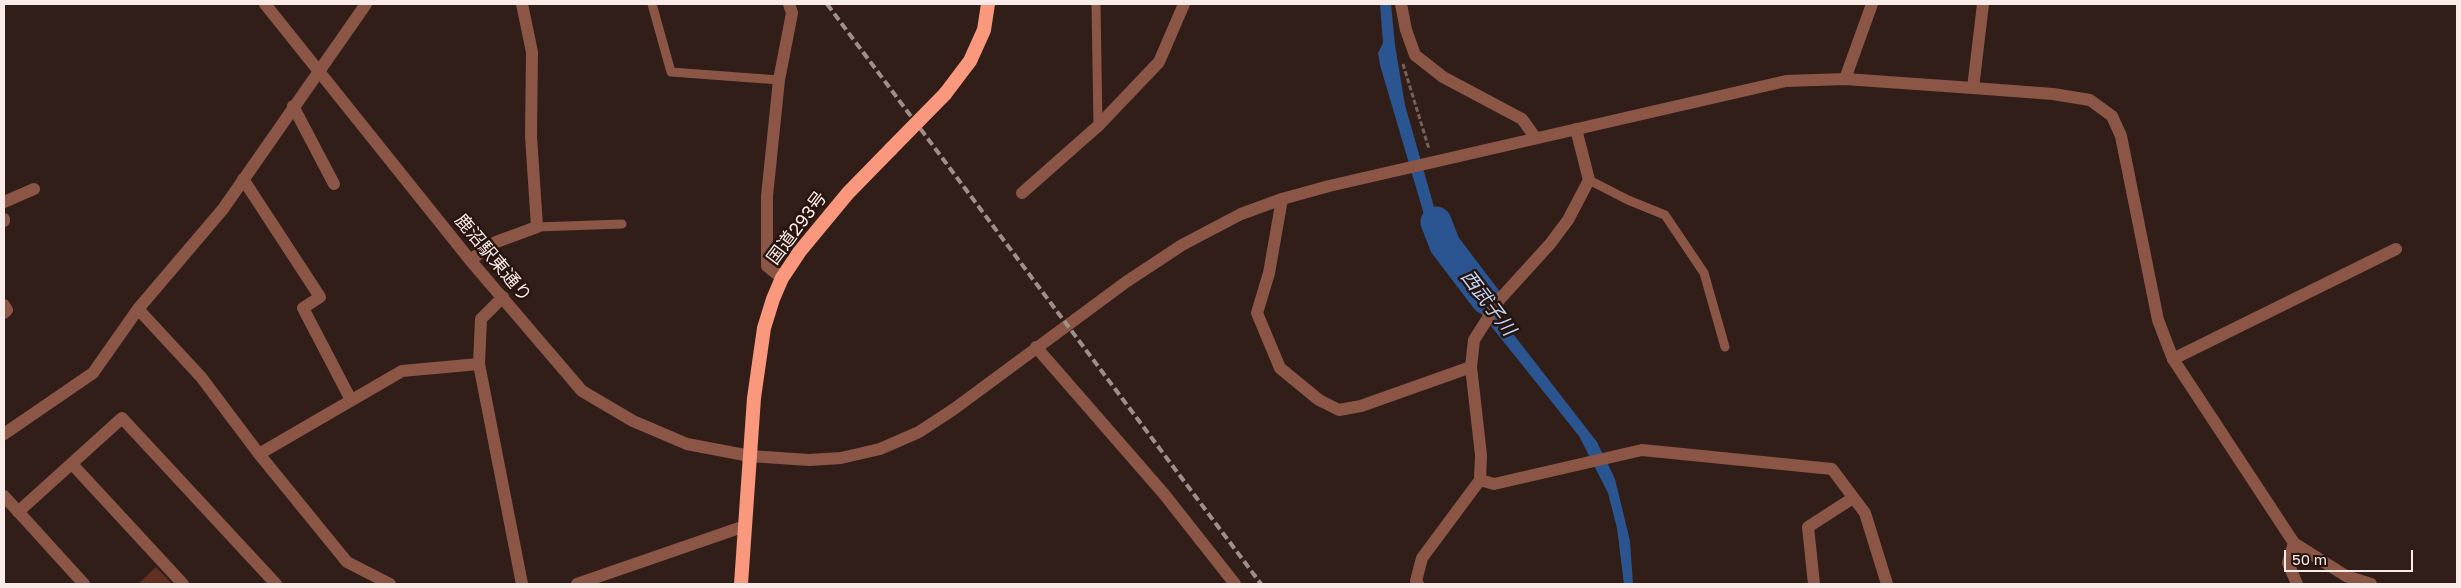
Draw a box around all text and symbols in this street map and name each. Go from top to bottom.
street label: 国道293号 [763,187,831,269]
street label: 鹿沼駅東通り [450,210,536,306]
water label: 西武子川 [1456,266,1520,340]
scale bar [2286,540,2415,572]
text: 50 m [2292,550,2327,568]

